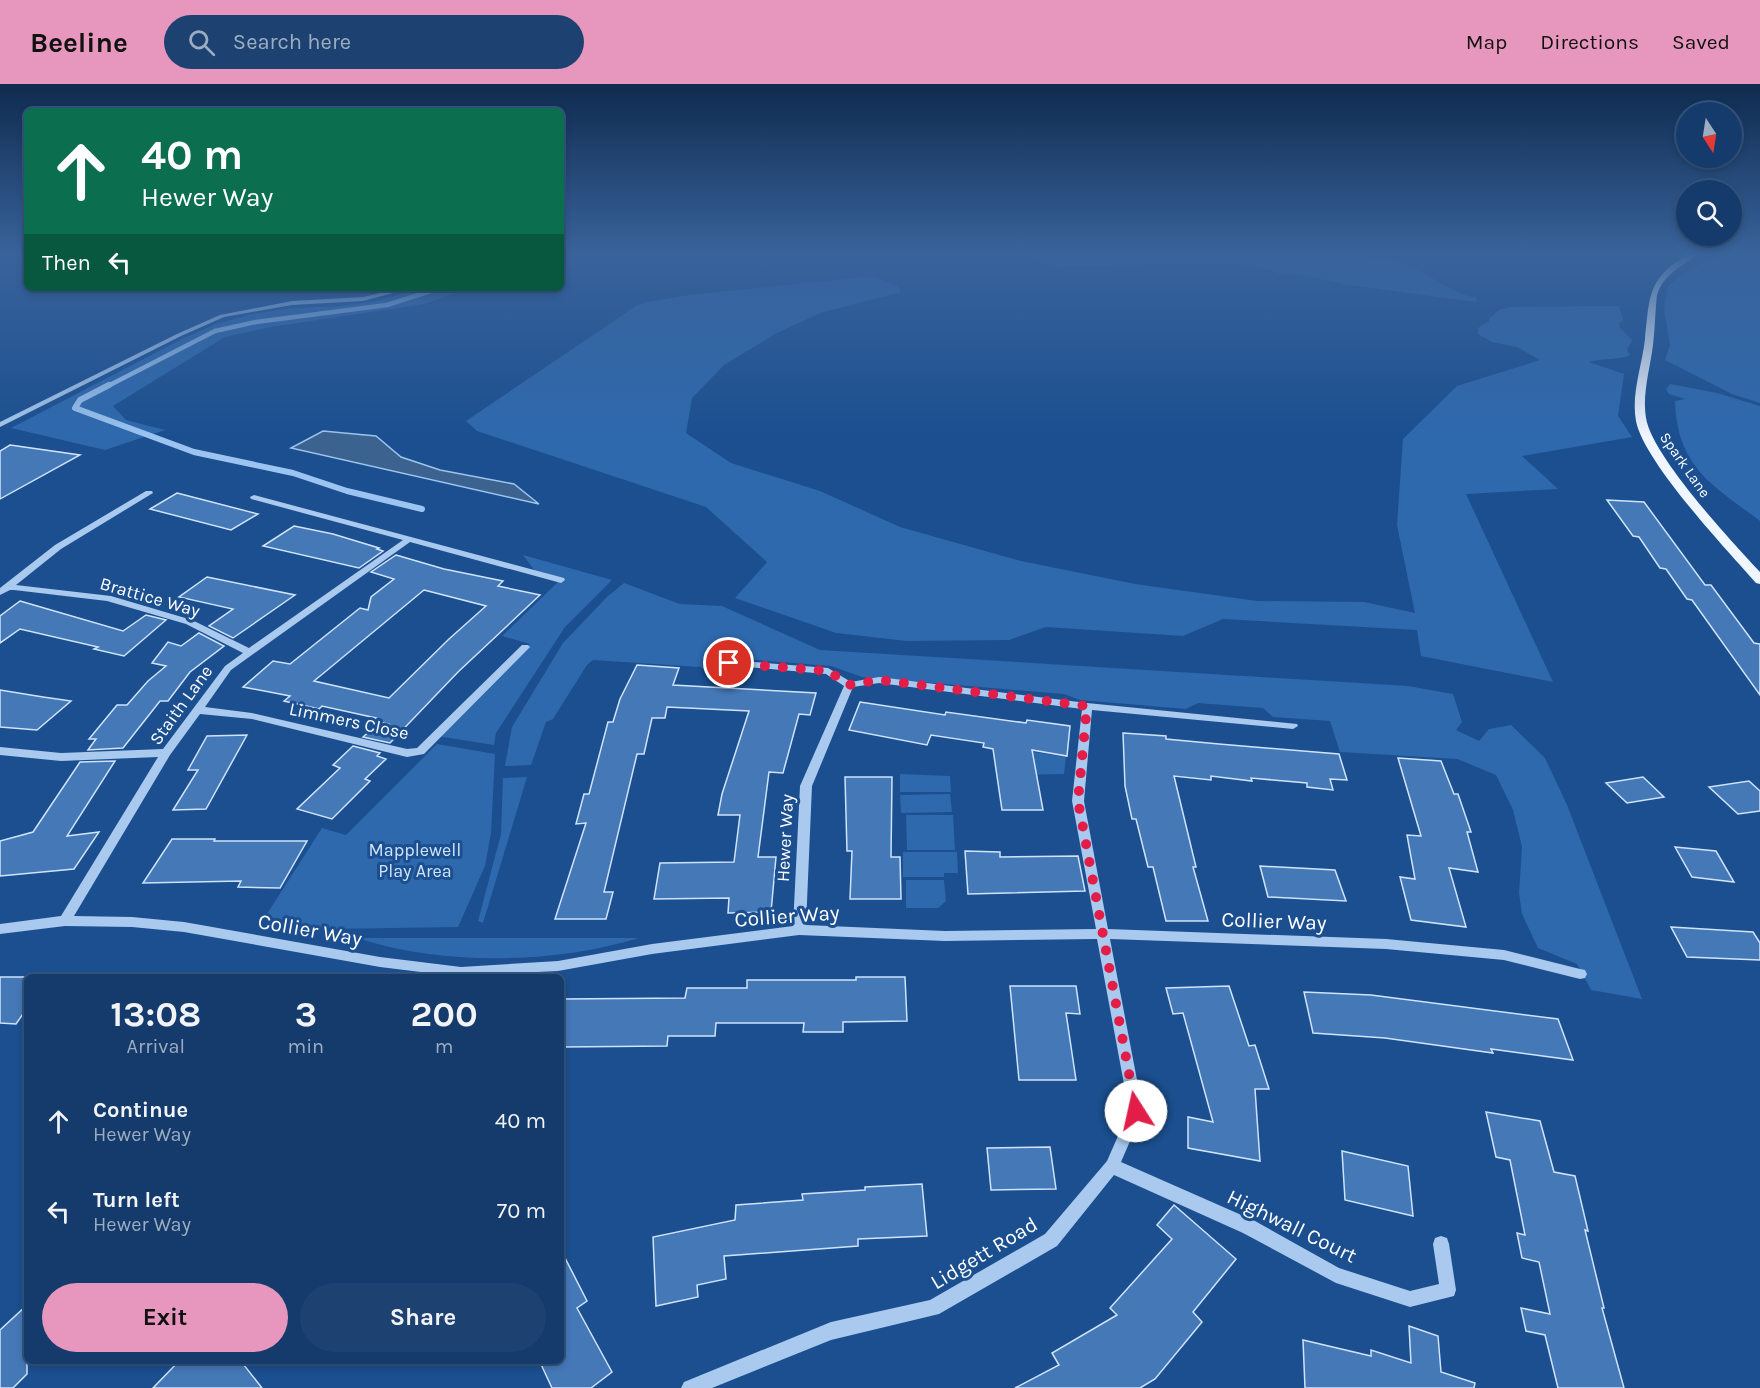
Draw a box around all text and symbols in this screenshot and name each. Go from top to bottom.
search box [164,15,584,69]
text: Beeline [30,26,128,59]
icon: search [185,26,218,59]
text: Search here [233,29,351,55]
text: Map [1466,30,1507,54]
text: Directions [1540,30,1639,54]
text: Saved [1672,30,1730,54]
north arrow [1676,102,1742,168]
map controls [1676,102,1742,246]
text: 40 m [141,130,243,180]
icon: ahead [42,132,120,210]
button: search [1676,180,1742,246]
text: Hewer Way [141,181,273,213]
icon: left [103,246,136,279]
text: Then [42,250,91,276]
street label: Spark Lane [1656,429,1714,501]
street label: Brattice Way [97,572,203,622]
pin [703,637,754,688]
icon: arrive [712,646,745,679]
street label: Staith Lane [145,661,217,749]
street label: Limmers Close [287,698,411,744]
street label: Hewer Way [772,793,798,883]
park label: Mapplewell Play Area [369,839,461,882]
street label: Collier Way [734,900,841,932]
street label: Collier Way [1221,907,1327,935]
street label: Collier Way [256,909,364,951]
text: 13:08 [110,993,201,1035]
text: 3 [295,993,317,1035]
text: 200 [410,993,478,1035]
text: Arrival [126,1035,185,1058]
text: min [287,1035,324,1058]
text: m [435,1035,453,1058]
position arrow [1104,1079,1168,1143]
text: Continue [93,1097,188,1123]
icon: ahead [42,1105,75,1138]
text: 40 m [495,1108,546,1134]
text: Hewer Way [93,1123,191,1146]
street label: Highwall Court [1223,1184,1361,1268]
text: Turn left [93,1187,180,1213]
icon: left [42,1195,75,1228]
text: 70 m [497,1198,546,1224]
street label: Lidgett Road [926,1212,1042,1294]
text: Hewer Way [93,1213,191,1236]
button: Exit [42,1283,288,1352]
button: Share [300,1283,546,1352]

